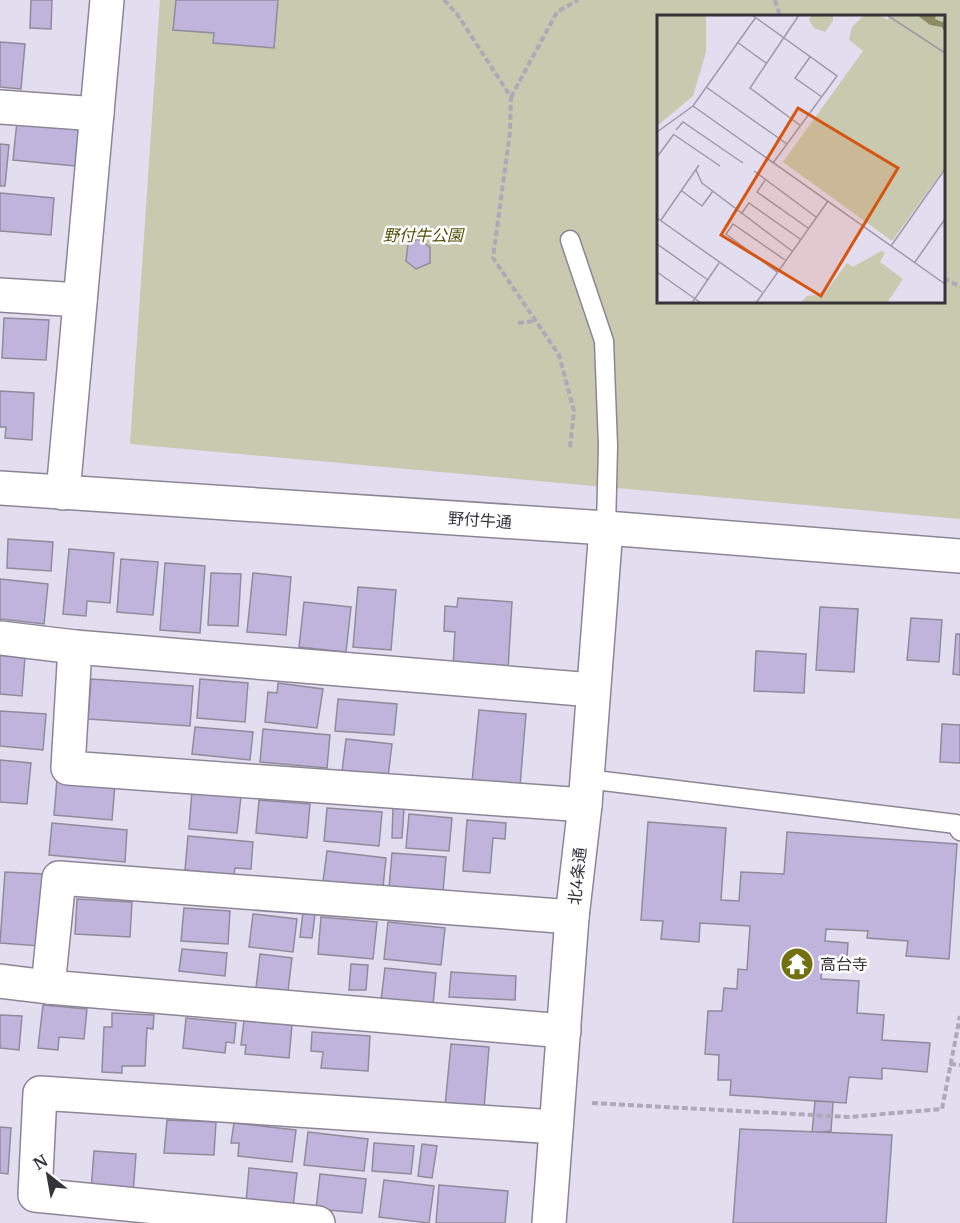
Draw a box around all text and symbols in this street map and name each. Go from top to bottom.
inset map [657,15,945,303]
park label: 野付牛公園 [383,225,465,245]
street label: 野付牛通 [447,508,513,532]
street label: 北4条通 [564,846,590,906]
temple icon: 高台寺 [779,946,815,982]
place label: 高台寺 [820,954,868,974]
north arrow [18,1145,78,1205]
text: N [30,1150,51,1174]

